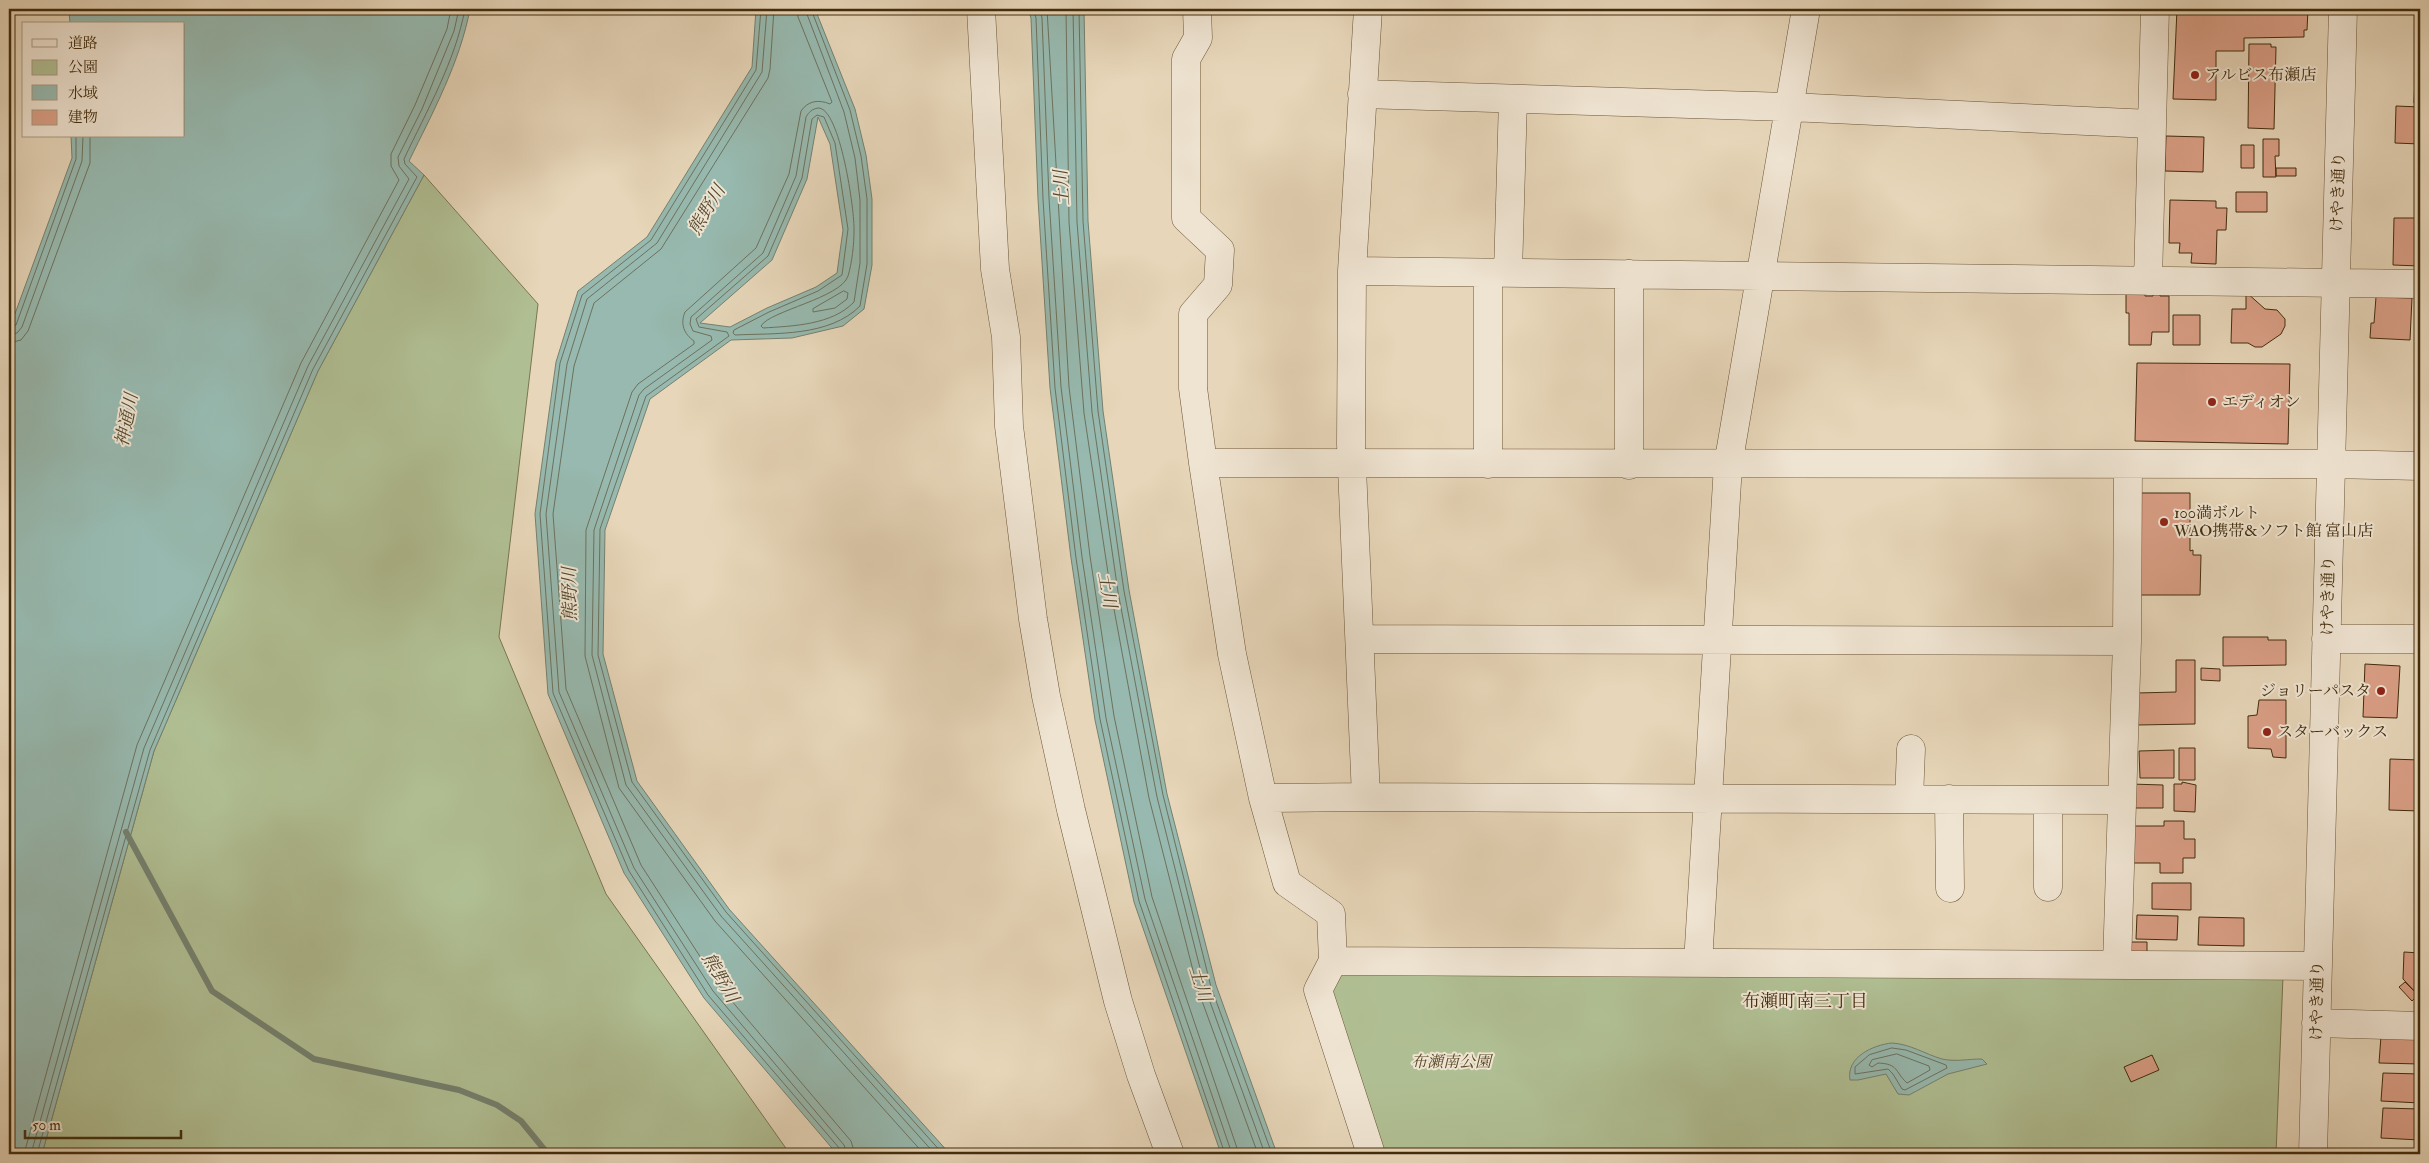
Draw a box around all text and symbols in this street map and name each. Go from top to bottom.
legend [22,22,185,138]
text: 道路 [68,34,98,53]
text: 公園 [68,58,98,77]
place label: アルビス布瀬店 [2205,65,2316,85]
marker: アルビス布瀬店 [2189,69,2201,81]
text: 水域 [68,84,98,103]
text: 建物 [68,108,98,127]
street label: けやき通り [2327,152,2349,232]
water label: 土川 [1049,167,1075,207]
water label: 熊野川 [683,179,732,239]
water label: 神通川 [111,389,144,449]
place label: エディオン [2222,392,2301,412]
marker: エディオン [2206,396,2218,408]
place label: 100満ボルト WAO携帯&ソフト館 富山店 [2173,503,2373,541]
marker: 100満ボルト WAO携帯&ソフト館 富山店 [2158,516,2170,528]
street label: けやき通り [2317,556,2339,636]
water label: 熊野川 [558,565,582,621]
water label: 土川 [1093,570,1122,612]
place label: ジョリーパスタ [2260,681,2371,701]
marker: ジョリーパスタ [2375,685,2387,697]
place label: スターバックス [2277,722,2388,742]
marker: スターバックス [2261,726,2273,738]
water label: 熊野川 [697,949,744,1009]
street label: けやき通り [2306,961,2328,1041]
water label: 土川 [1184,963,1217,1006]
district label: 布瀬町南三丁目 [1742,990,1868,1013]
park label: 布瀬南公園 [1411,1052,1494,1072]
scale bar [25,1108,181,1140]
text: 50 m [32,1116,61,1135]

